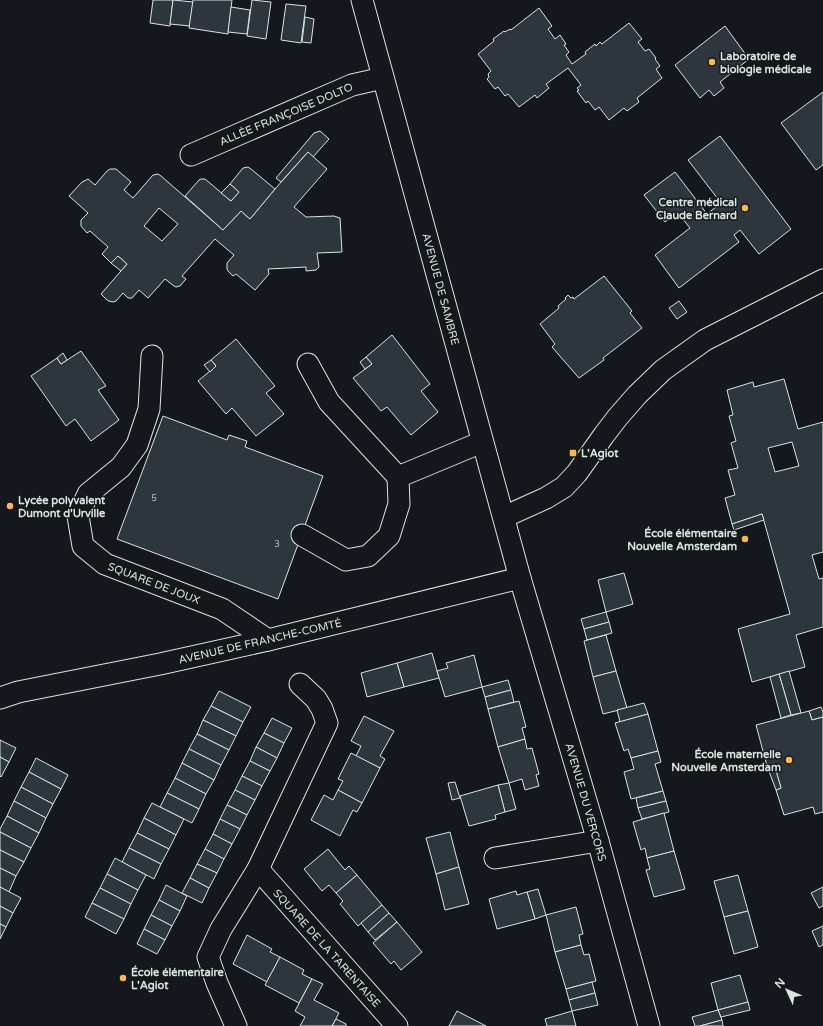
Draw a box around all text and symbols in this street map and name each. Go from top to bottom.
place label: Laboratoire de biologie médicale [720,50,812,77]
marker: Laboratoire de biologie médicale [707,57,717,67]
street label: ALLÉE FRANÇOISE DOLTO [217,79,355,148]
place label: Centre médical Claude Bernard [656,196,737,222]
marker: Centre médical Claude Bernard [740,203,750,213]
street label: AVENUE DE SAMBRE [419,232,462,347]
place label: L'Agiot [581,447,619,461]
marker: L'Agiot [568,448,578,458]
house number: 5 [151,493,157,504]
place label: Lycée polyvalent Dumont d'Urville [18,494,106,520]
marker: Lycée polyvalent Dumont d'Urville [5,501,15,511]
place label: École élémentaire Nouvelle Amsterdam [627,526,738,553]
marker: École élémentaire Nouvelle Amsterdam [740,534,750,544]
house number: 3 [274,539,280,550]
street label: SQUARE DE JOUX [106,560,202,607]
street label: AVENUE DE FRANCHE-COMTÉ [177,615,343,667]
street label: AVENUE DU VERCORS [562,742,609,863]
place label: École maternelle Nouvelle Amsterdam [671,747,782,774]
marker: École maternelle Nouvelle Amsterdam [784,755,794,765]
street label: SQUARE DE LA TARENTAISE [270,887,383,1010]
place label: École élémentaire L'Agiot [131,965,224,993]
north arrow [767,970,807,1010]
marker: École élémentaire L'Agiot [118,973,128,983]
text: N [772,976,788,991]

